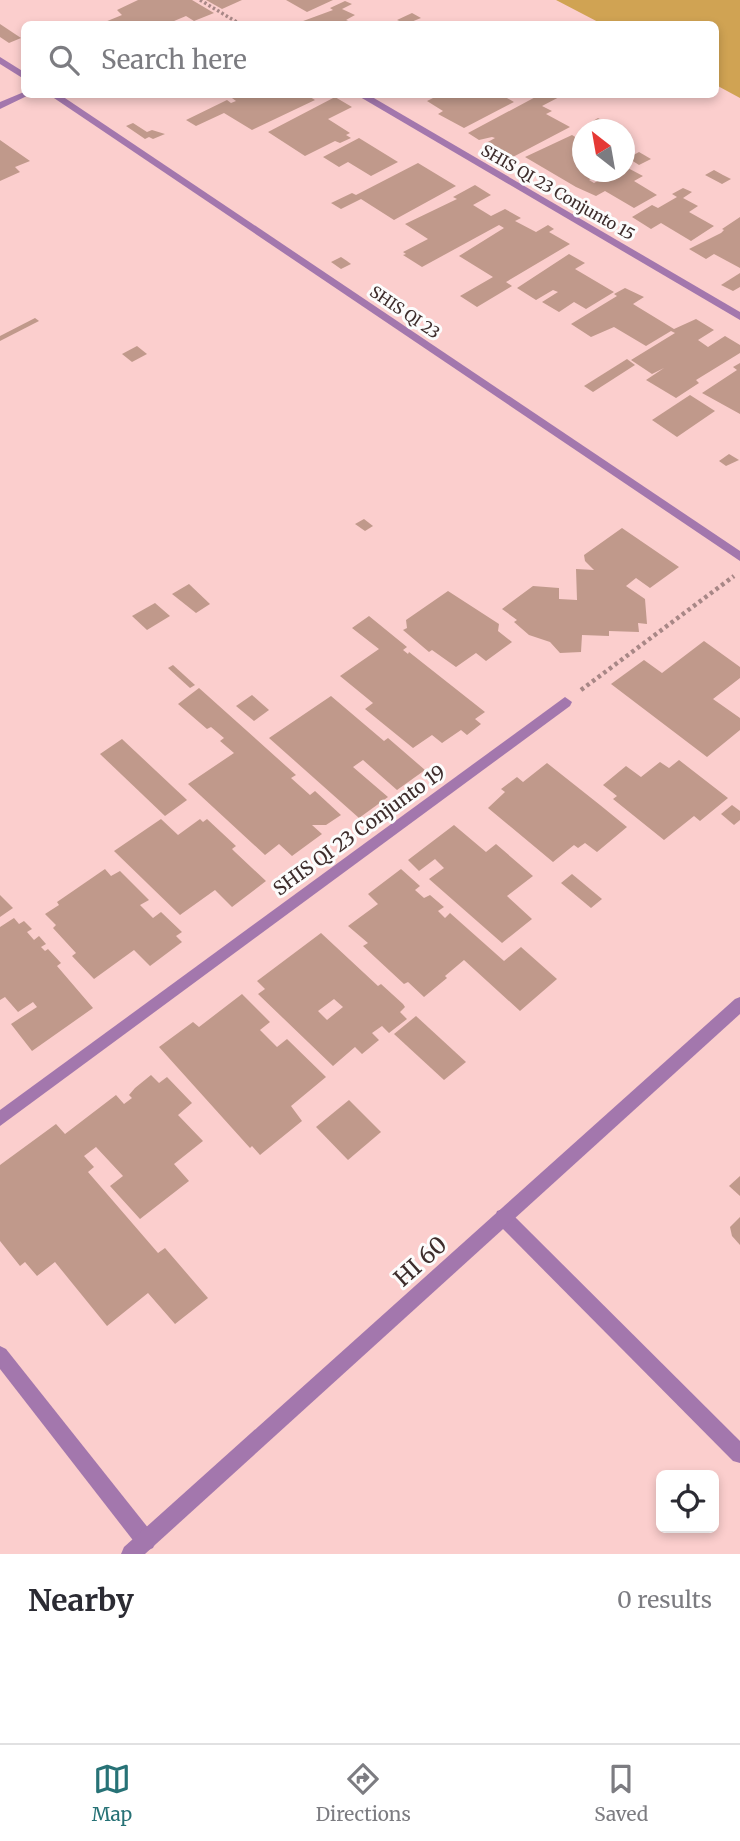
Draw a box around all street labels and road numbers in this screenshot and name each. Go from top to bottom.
street label: SHIS QI 23 Conjunto 15 [478,140,638,244]
street label: SHIS QI 23 [366,281,444,343]
street label: SHIS QI 23 Conjunto 19 [268,760,450,900]
street label: HI 60 [388,1230,452,1292]

